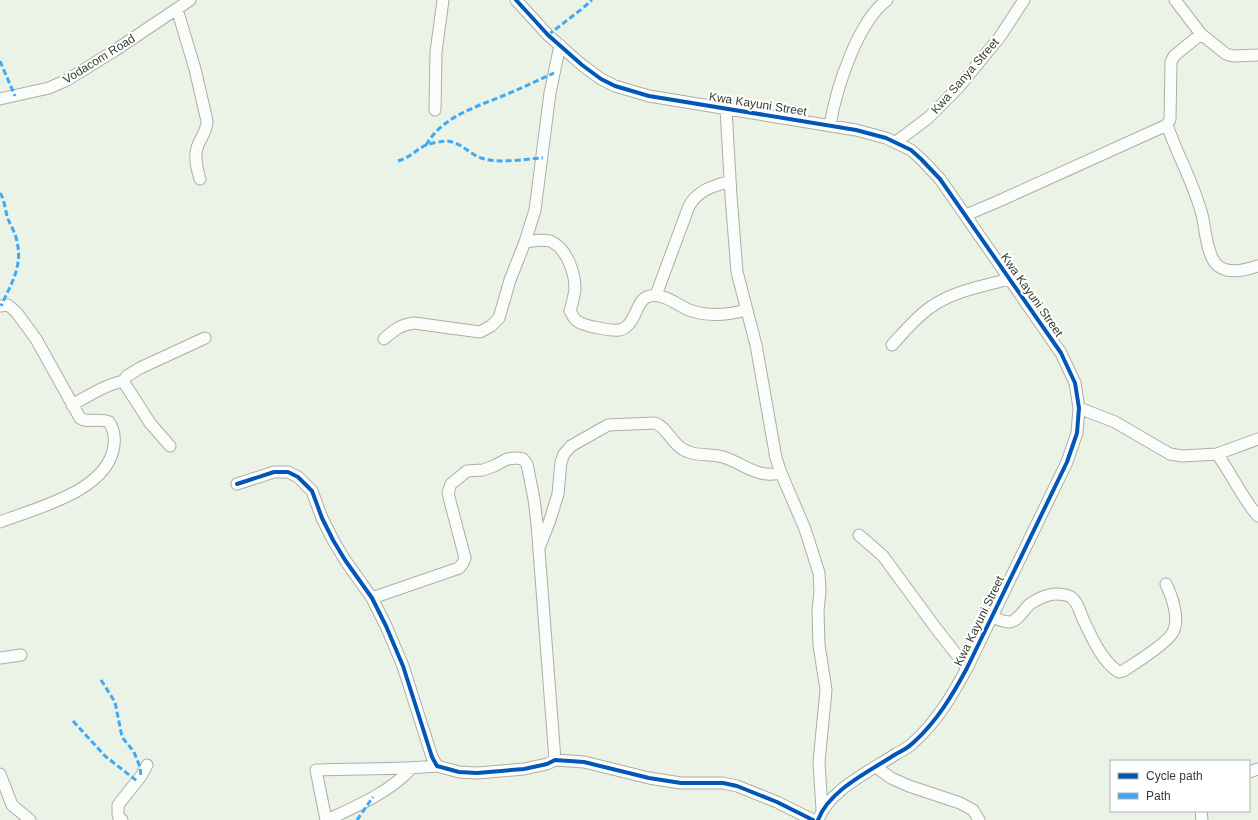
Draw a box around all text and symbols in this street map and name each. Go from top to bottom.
street label: Vodacom Road [60,31,138,87]
street label: Kwa Sanya Street [928,35,1002,117]
street label: Kwa Kayuni Street [708,89,809,119]
street label: Kwa Kayuni Street [998,251,1066,340]
street label: Kwa Kayuni Street [951,573,1007,668]
legend [1110,760,1250,812]
text: Cycle path [1146,769,1203,783]
text: Path [1146,789,1171,803]

